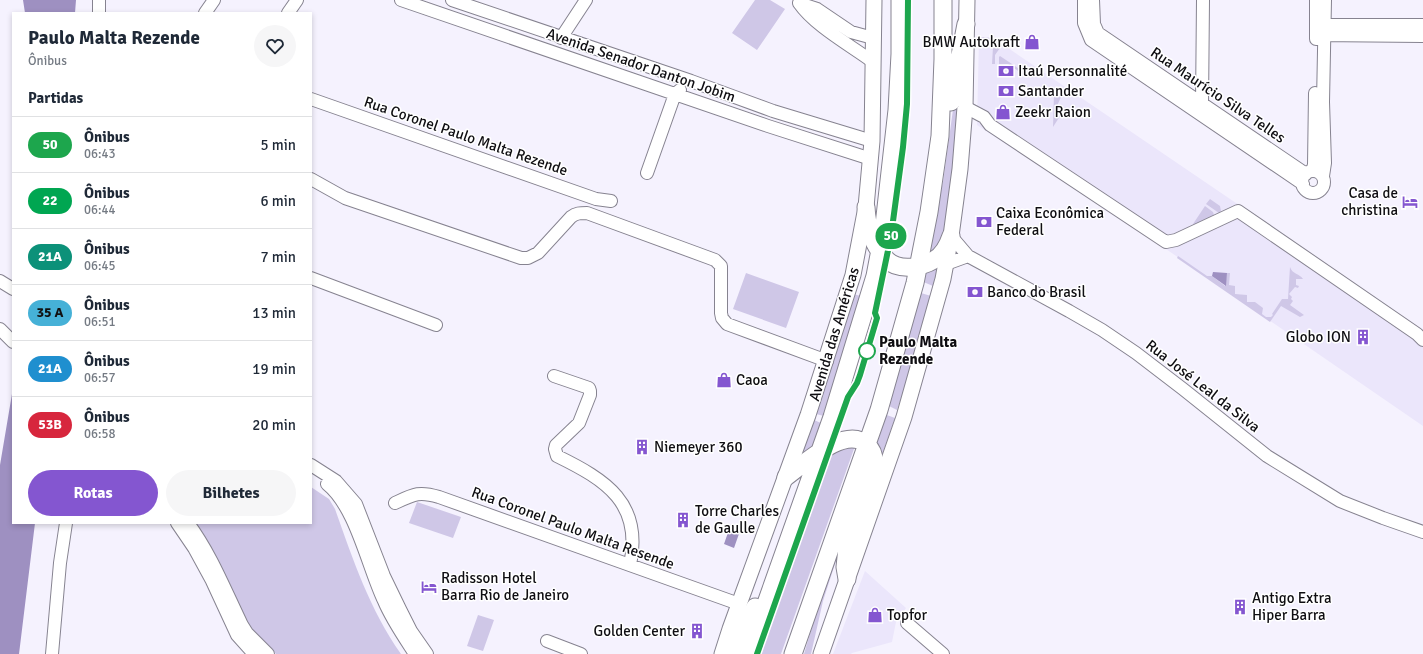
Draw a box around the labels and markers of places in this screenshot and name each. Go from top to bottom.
place label: BMW Autokraft [923,33,1020,51]
shop icon: BMW Autokraft [1023,33,1041,51]
bank icon: Itaú Personnalité [997,62,1015,80]
place label: Itaú Personnalité [1018,62,1127,80]
bank icon: Santander [997,82,1015,100]
place label: Santander [1018,82,1085,100]
shop icon: Zeekr Raion [994,103,1012,121]
place label: Zeekr Raion [1015,103,1091,121]
place label: Casa de christina [1341,184,1398,219]
hotel icon: Casa de christina [1401,193,1419,211]
place label: Caixa Econômica Federal [996,204,1104,239]
bank icon: Caixa Econômica Federal [975,213,993,231]
bank icon: Banco do Brasil [966,283,984,301]
place label: Banco do Brasil [987,283,1086,301]
place label: Globo ION [1286,328,1351,346]
building icon: Globo ION [1354,328,1372,346]
place label: Paulo Malta Rezende [879,333,957,368]
marker: Paulo Malta Rezende [858,342,876,360]
shop icon: Caoa [715,371,733,389]
place label: Caoa [736,371,768,389]
building icon: Niemeyer 360 [633,438,651,456]
place label: Niemeyer 360 [654,438,743,456]
place label: Torre Charles de Gaulle [695,502,780,537]
building icon: Torre Charles de Gaulle [674,511,692,529]
place label: Radisson Hotel Barra Rio de Janeiro [441,569,569,604]
hotel icon: Radisson Hotel Barra Rio de Janeiro [420,578,438,596]
place label: Antigo Extra Hiper Barra [1252,589,1332,624]
building icon: Antigo Extra Hiper Barra [1231,598,1249,616]
shop icon: Topfor [866,606,884,624]
place label: Topfor [887,606,928,624]
place label: Golden Center [594,622,685,640]
building icon: Golden Center [688,622,706,640]

